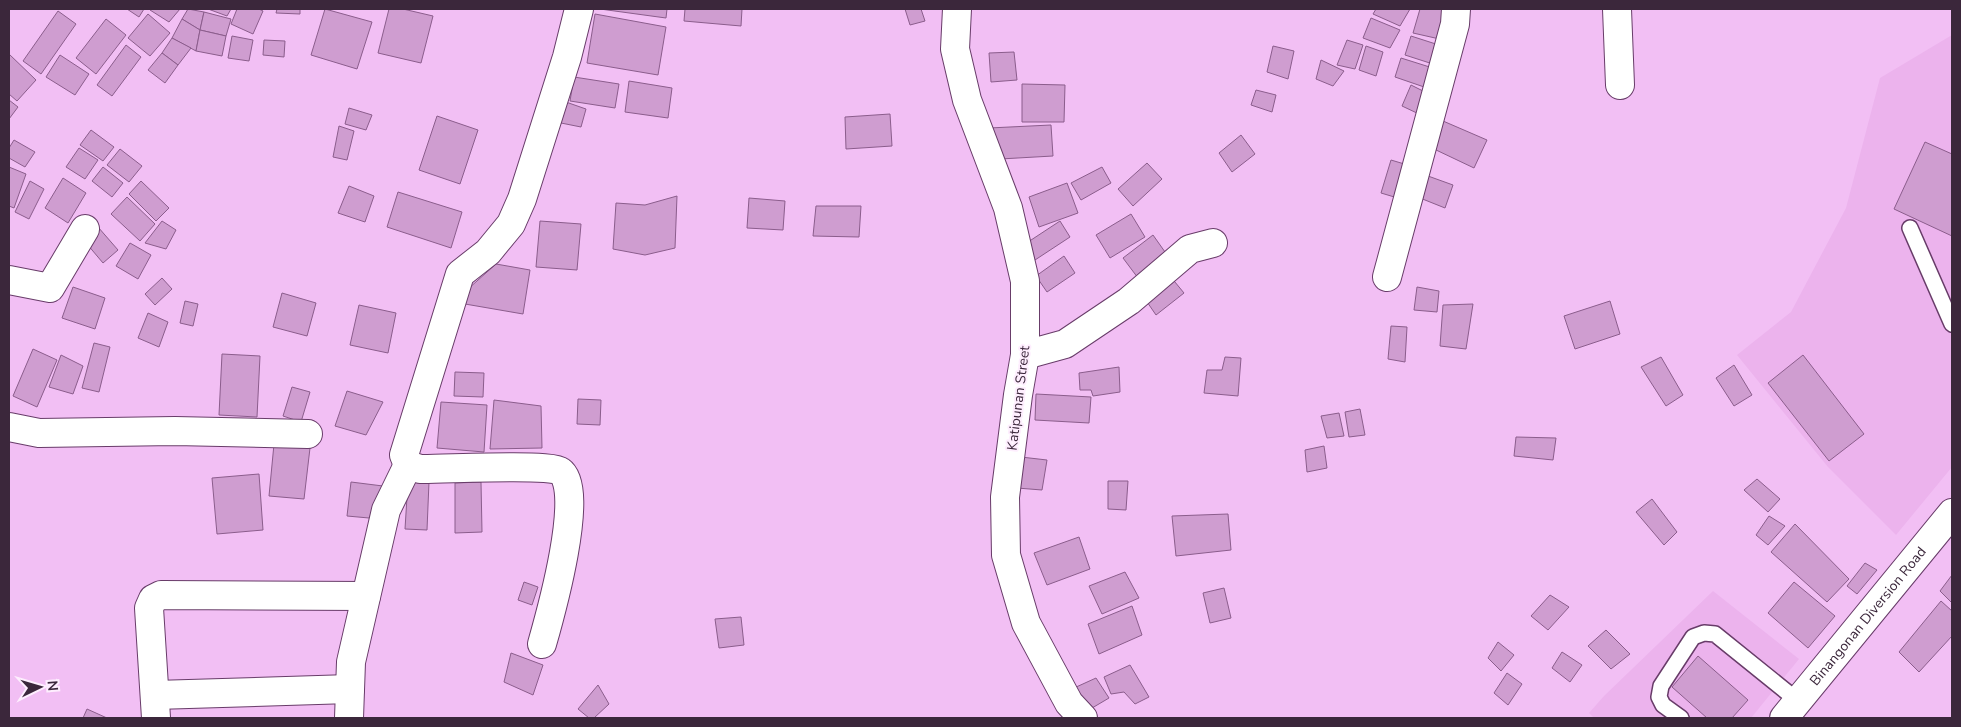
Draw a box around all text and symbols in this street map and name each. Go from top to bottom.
street label: Katipunan Street [1003,344,1034,452]
street label: Binangonan Diversion Road [1806,543,1931,690]
north arrow [15,662,65,712]
text: N [43,680,62,692]

